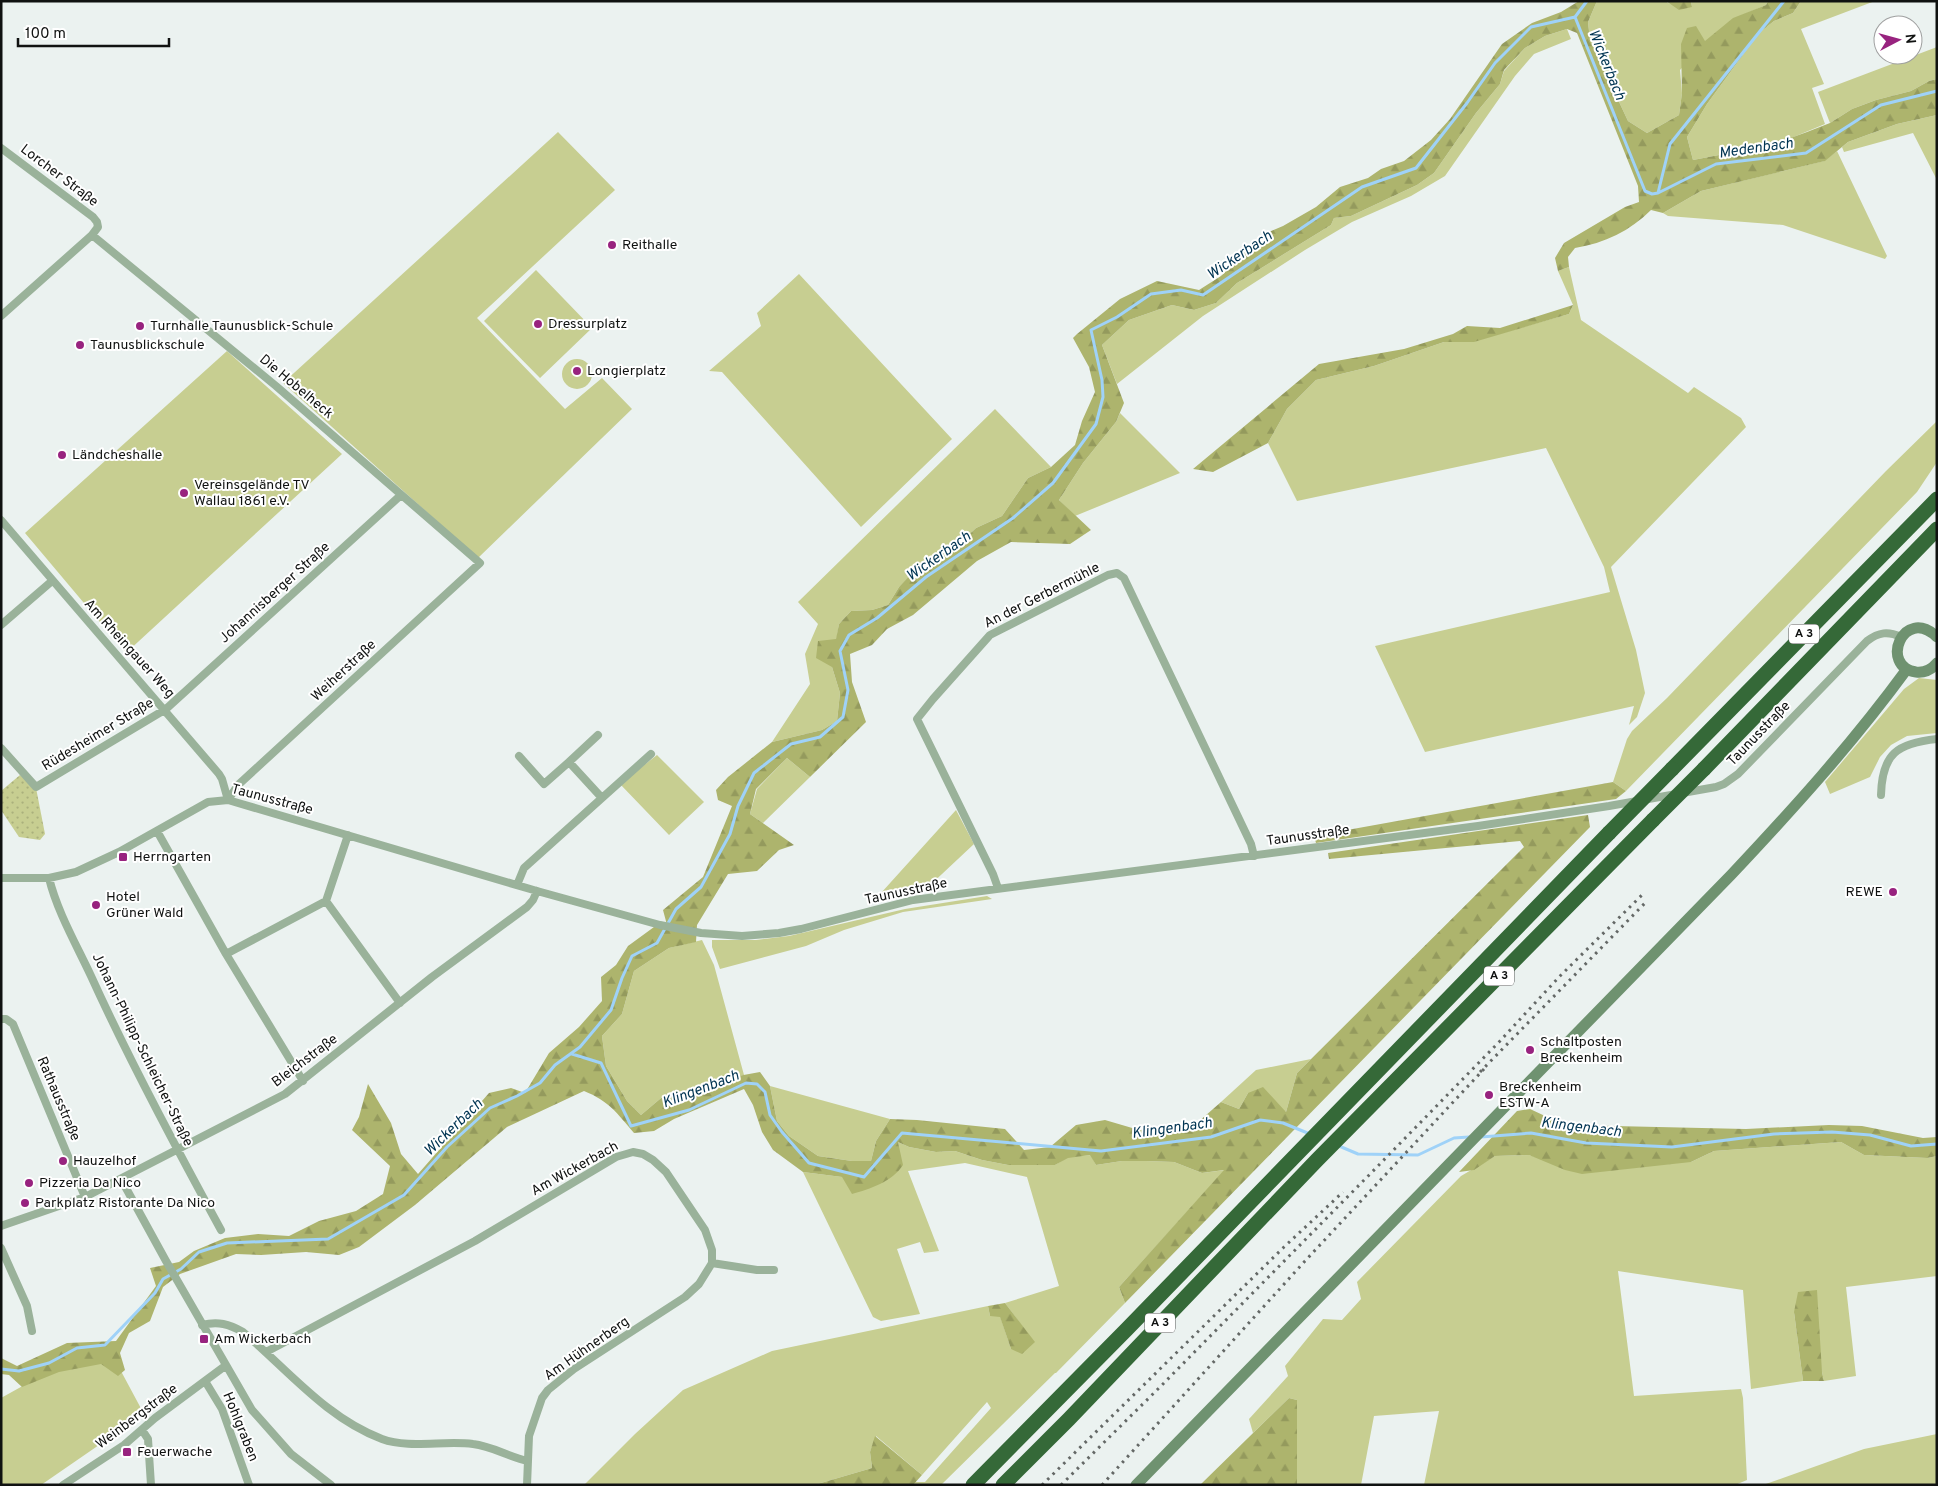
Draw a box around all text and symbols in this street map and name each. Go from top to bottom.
scale bar [18,15,169,47]
north arrow [1873,15,1923,65]
text: 100 m [25,25,66,44]
water label: Wickerbach [1583,27,1629,103]
text: N [1900,33,1918,45]
water label: Medenbach [1718,134,1794,164]
street label: Lorcher Straße [17,141,101,211]
water label: Wickerbach [1204,227,1276,285]
place label: Reithalle [622,237,677,254]
marker: Reithalle [606,239,618,251]
place label: Dressurplatz [548,316,627,333]
place label: Turnhalle Taunusblick-Schule [150,318,333,335]
marker: Dressurplatz [532,318,544,330]
marker: Turnhalle Taunusblick-Schule [134,320,146,332]
place label: Taunusblickschule [90,337,205,354]
marker: Taunusblickschule [74,339,86,351]
street label: Die Hobelheck [256,351,336,423]
place label: Longierplatz [587,363,666,380]
marker: Longierplatz [571,365,583,377]
place label: Ländcheshalle [72,447,162,464]
marker: Ländcheshalle [56,449,68,461]
place label: Vereinsgelände TV Wallau 1861 e.V. [194,477,310,510]
marker: Vereinsgelände TV Wallau 1861 e.V. [178,487,190,499]
water label: Wickerbach [903,528,975,586]
street label: Johannisberger Straße [216,539,334,647]
street label: An der Gerbermühle [981,559,1103,633]
street label: Am Rheingauer Weg [80,596,178,702]
road number: A 3 [1789,624,1819,644]
street label: Weiherstraße [308,637,380,705]
street label: Rüdesheimer Straße [39,695,157,775]
street label: Taunusstraße [1724,698,1794,770]
street label: Taunusstraße [229,781,315,819]
street label: Taunusstraße [1265,822,1351,850]
place label: Herrngarten [133,849,211,866]
marker: Herrngarten [117,851,129,863]
street label: Taunusstraße [863,875,949,909]
place label: REWE [1845,884,1883,901]
marker: REWE [1887,886,1899,898]
place label: Hotel Grüner Wald [106,889,184,922]
marker: Hotel Grüner Wald [90,899,102,911]
street label: Johann-Philipp-Schleicher-Straße [88,951,196,1149]
road number: A 3 [1484,966,1514,986]
street label: Bleichstraße [269,1031,341,1091]
place label: Schaltposten Breckenheim [1540,1034,1623,1067]
marker: Schaltposten Breckenheim [1524,1044,1536,1056]
street label: Rathausstraße [33,1054,83,1144]
water label: Klingenbach [660,1067,742,1113]
place label: Breckenheim ESTW-A [1499,1079,1582,1112]
marker: Breckenheim ESTW-A [1483,1089,1495,1101]
water label: Wickerbach [421,1095,487,1161]
water label: Klingenbach [1131,1114,1213,1144]
water label: Klingenbach [1540,1114,1622,1142]
street label: Am Wickerbach [528,1138,622,1200]
place label: Hauzelhof [73,1153,137,1170]
marker: Hauzelhof [57,1155,69,1167]
place label: Pizzeria Da Nico [39,1175,141,1192]
marker: Pizzeria Da Nico [23,1177,35,1189]
place label: Parkplatz Ristorante Da Nico [35,1195,215,1212]
marker: Parkplatz Ristorante Da Nico [19,1197,31,1209]
street label: Am Hühnerberg [541,1313,633,1385]
road number: A 3 [1145,1314,1175,1332]
place label: Am Wickerbach [214,1331,311,1348]
marker: Am Wickerbach [198,1333,210,1345]
street label: Weinbergstraße [93,1381,181,1453]
street label: Hohlgraben [218,1390,262,1464]
place label: Feuerwache [137,1444,212,1461]
marker: Feuerwache [121,1446,133,1458]

